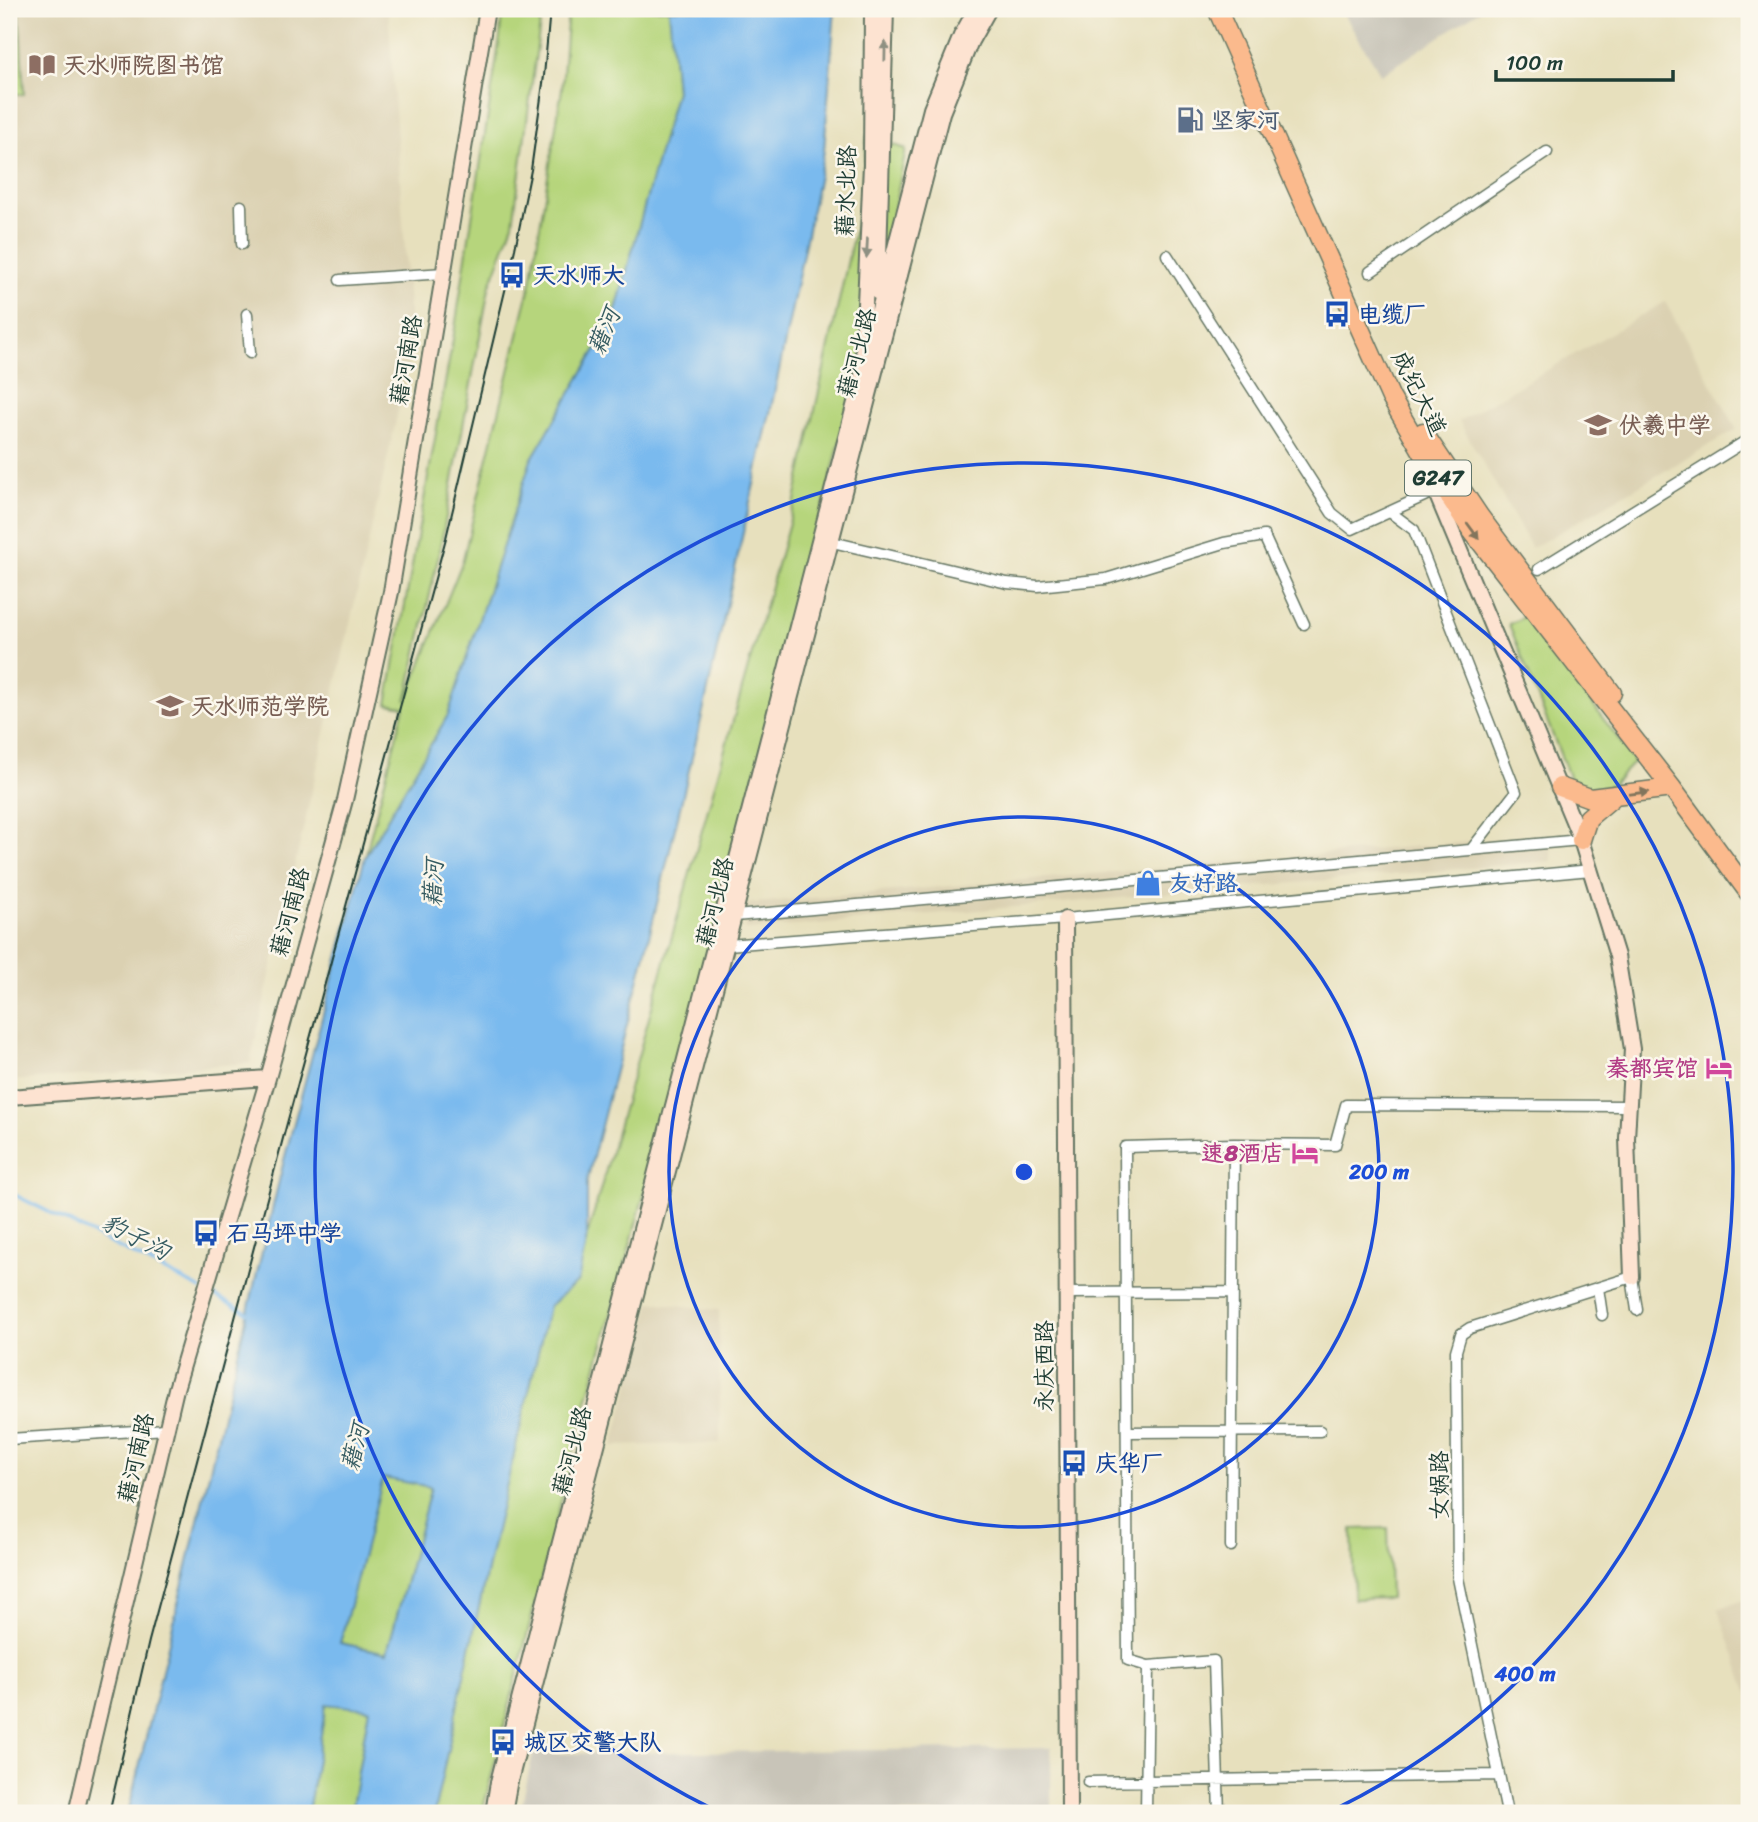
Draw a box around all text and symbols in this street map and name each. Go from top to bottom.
scale bar [1496,38,1672,82]
one-way arrow [879,40,891,62]
text: 100 m [1506,44,1563,82]
place label: 天水师院图书馆 [63,45,224,86]
library icon: 天水师院图书馆 [27,50,57,80]
place label: 坚家河 [1211,100,1280,141]
fuel station icon: 坚家河 [1175,105,1205,135]
street label: 藉水北路 [824,144,868,238]
one-way arrow [861,238,872,260]
place label: 天水师大 [533,255,625,296]
bus stop icon: 天水师大 [497,260,527,290]
place label: 电缆厂 [1358,294,1427,335]
water label: 藉河 [575,297,634,361]
bus stop icon: 电缆厂 [1322,299,1352,329]
street label: 藉河北路 [825,303,889,403]
street label: 藉河南路 [378,311,434,409]
street label: 成纪大道 [1380,343,1458,443]
place label: 伏羲中学 [1619,405,1711,446]
school or university icon: 伏羲中学 [1583,410,1613,440]
road number: G247 [1405,461,1471,496]
one-way arrow [1466,522,1480,540]
place label: 天水师范学院 [191,686,329,727]
school or university icon: 天水师范学院 [155,691,185,721]
one-way arrow [1629,787,1651,798]
street label: 藉河北路 [684,852,746,952]
water label: 藉河 [411,854,455,908]
street label: 藉河南路 [258,862,322,962]
place label: 友好路 [1169,863,1238,904]
shop icon: 友好路 [1133,868,1163,898]
place label: 秦都宾馆 [1606,1048,1698,1089]
hotel icon: 秦都宾馆 [1704,1053,1734,1083]
place label: 速8酒店 [1201,1133,1284,1174]
hotel icon: 速8酒店 [1290,1138,1320,1168]
text: 200 m [1348,1153,1410,1191]
centre of rings [1012,1160,1036,1184]
water label: 豹子沟 [94,1202,179,1273]
place label: 石马坪中学 [227,1213,342,1254]
bus stop icon: 石马坪中学 [191,1218,221,1248]
street label: 永庆西路 [1024,1320,1065,1412]
street label: 藉河北路 [540,1401,604,1501]
street label: 藉河南路 [106,1409,166,1507]
water label: 藉河 [329,1415,383,1476]
place label: 庆华厂 [1095,1443,1164,1484]
bus stop icon: 庆华厂 [1059,1448,1089,1478]
street label: 女娲路 [1419,1451,1460,1520]
text: 400 m [1493,1655,1556,1693]
place label: 城区交警大队 [524,1722,662,1763]
bus stop icon: 城区交警大队 [488,1727,518,1757]

